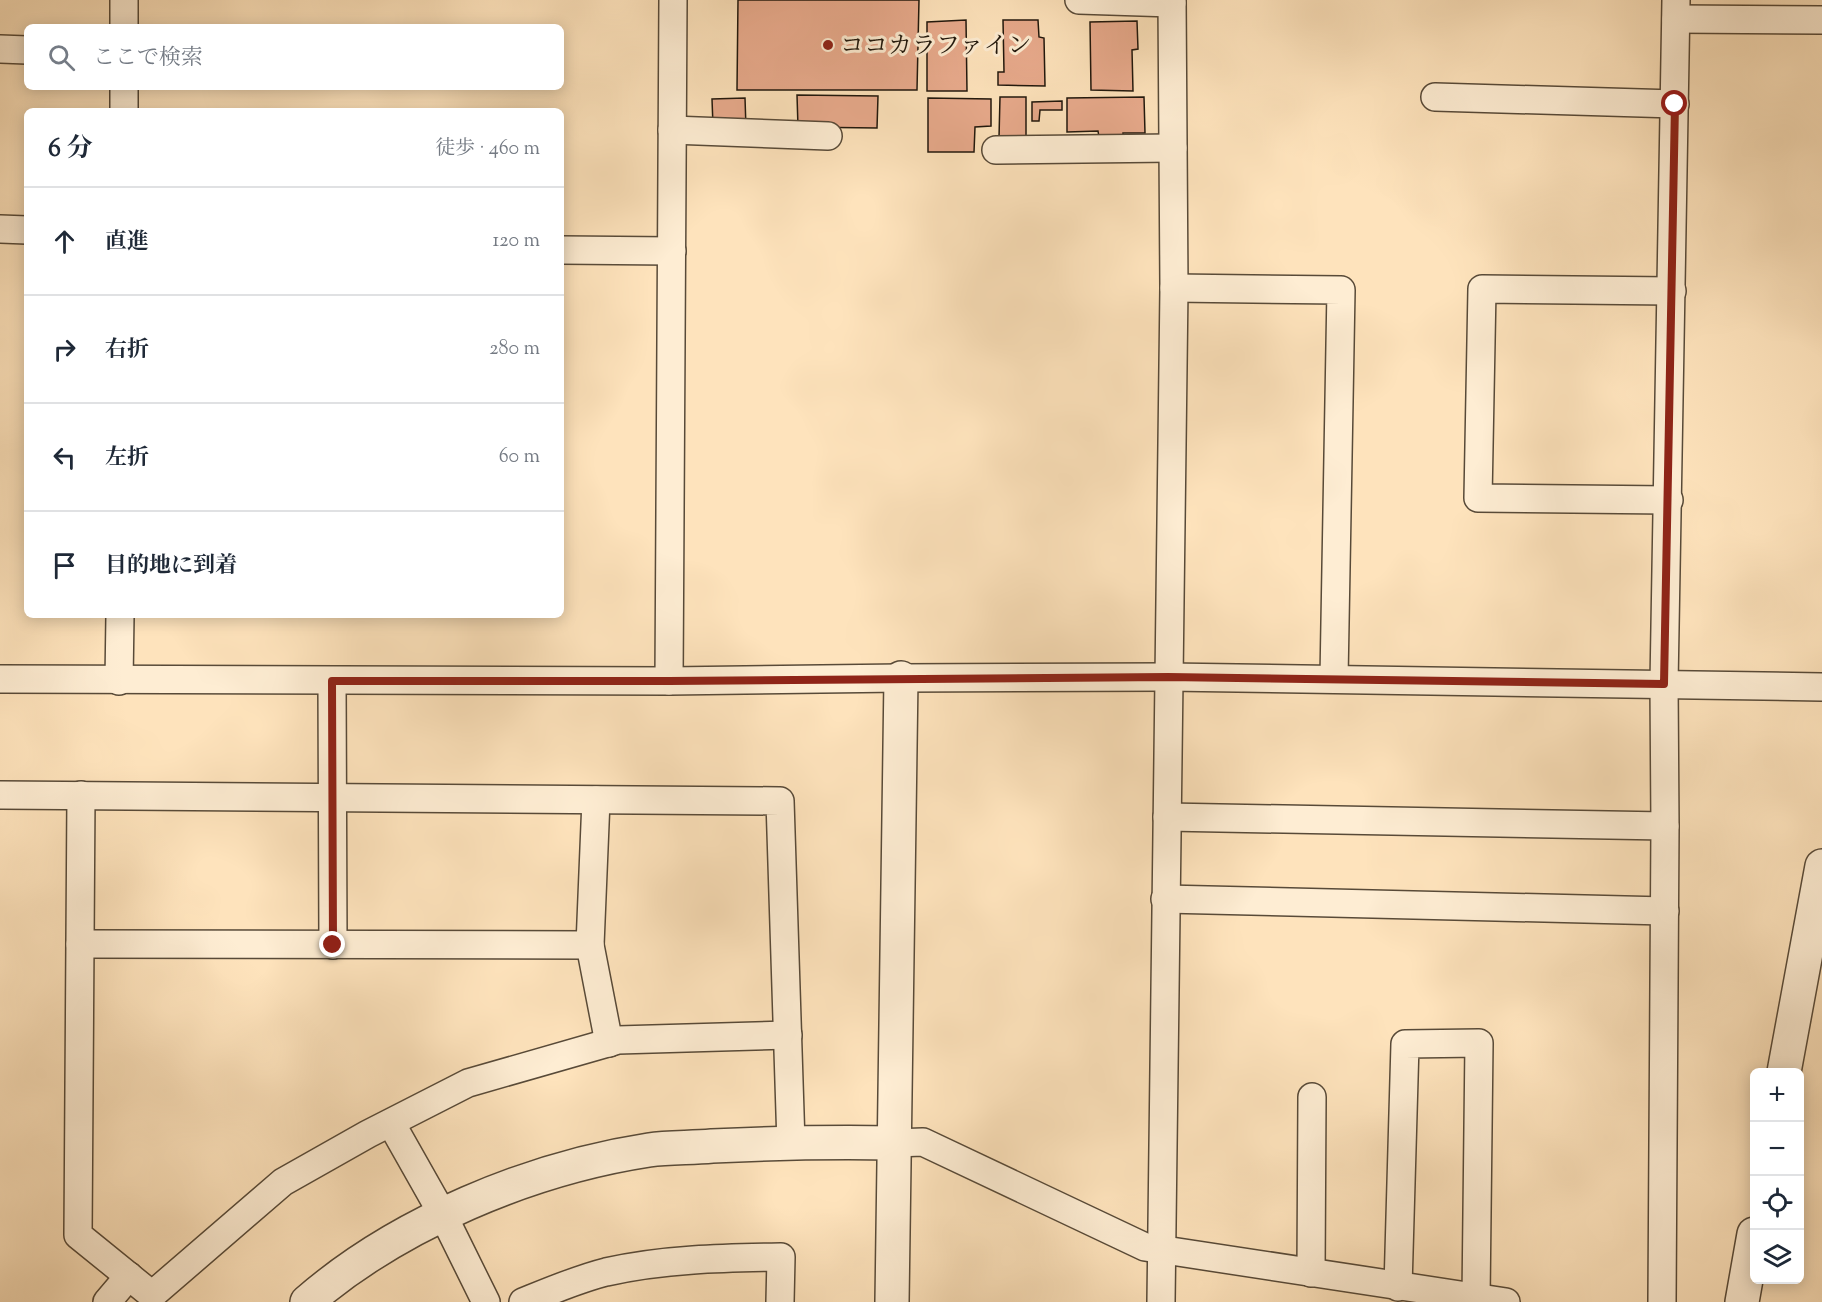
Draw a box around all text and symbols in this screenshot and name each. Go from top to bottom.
search box [24,24,564,90]
place label: ココカラファイン [840,30,1032,64]
marker: ココカラファイン [821,38,835,52]
icon: search [45,41,78,74]
text: ここで検索 [93,43,203,75]
route start [1661,90,1687,116]
text: 6 分 [48,131,92,168]
text: 徒歩 · 460 m [435,135,540,164]
icon: ahead [48,225,81,258]
text: 直進 [105,227,149,259]
text: 120 m [492,227,540,256]
icon: right [48,333,81,366]
text: 右折 [105,335,149,367]
text: 280 m [489,335,540,364]
icon: left [48,441,81,474]
text: 左折 [105,443,149,475]
text: 60 m [499,443,540,472]
icon: arrive [48,549,81,582]
text: 目的地に到着 [105,551,237,583]
route end [319,931,345,957]
map controls [1750,1068,1804,1284]
button: + [1750,1068,1804,1122]
button: − [1750,1122,1804,1176]
button: locate [1750,1176,1804,1230]
button: layers [1750,1230,1804,1284]

